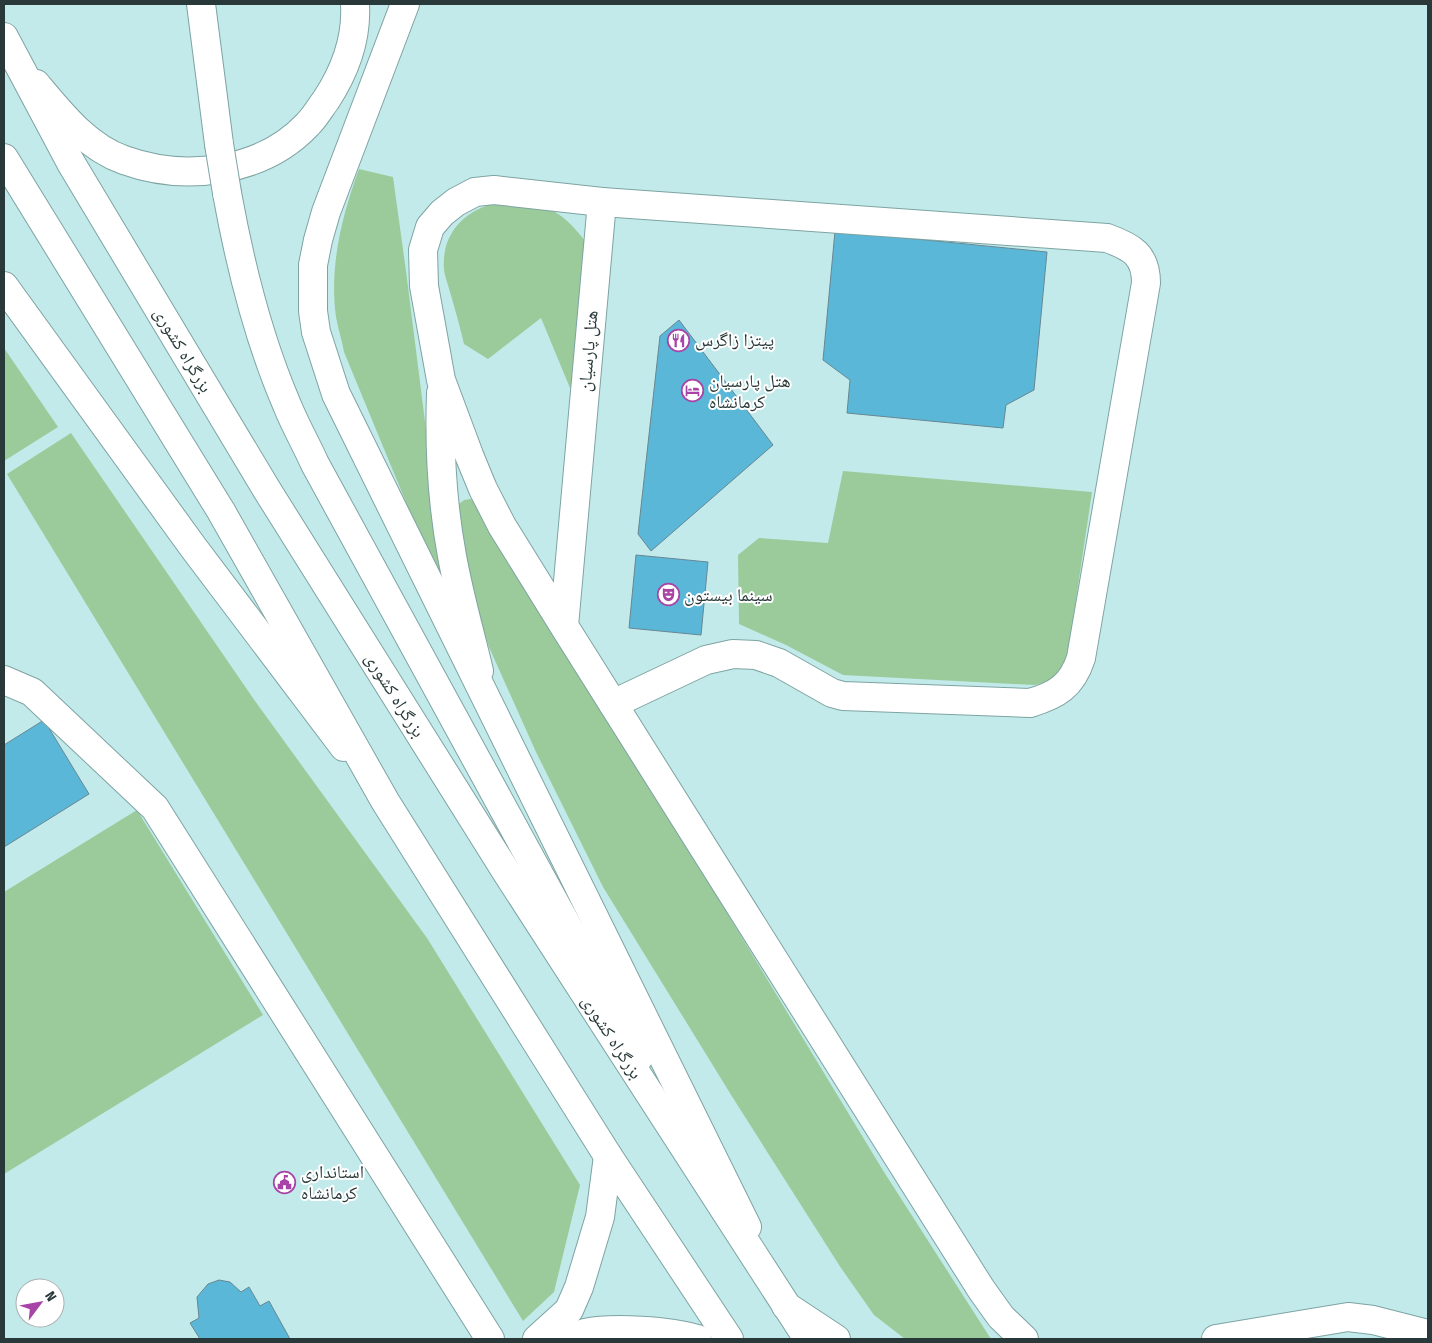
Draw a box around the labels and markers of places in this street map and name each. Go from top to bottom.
restaurant icon: پیتزا زاگرس [667,328,691,352]
place label: پیتزا زاگرس [695,329,774,351]
place label: هتل پارسیان کرمانشاه [709,370,791,413]
hotel icon: هتل پارسیان کرمانشاه [681,379,705,403]
theatre icon: سینما بیستون [656,583,680,607]
place label: سینما بیستون [684,584,773,606]
place label: استانداری کرمانشاه [301,1161,364,1204]
public building icon: استانداری کرمانشاه [273,1170,297,1194]

